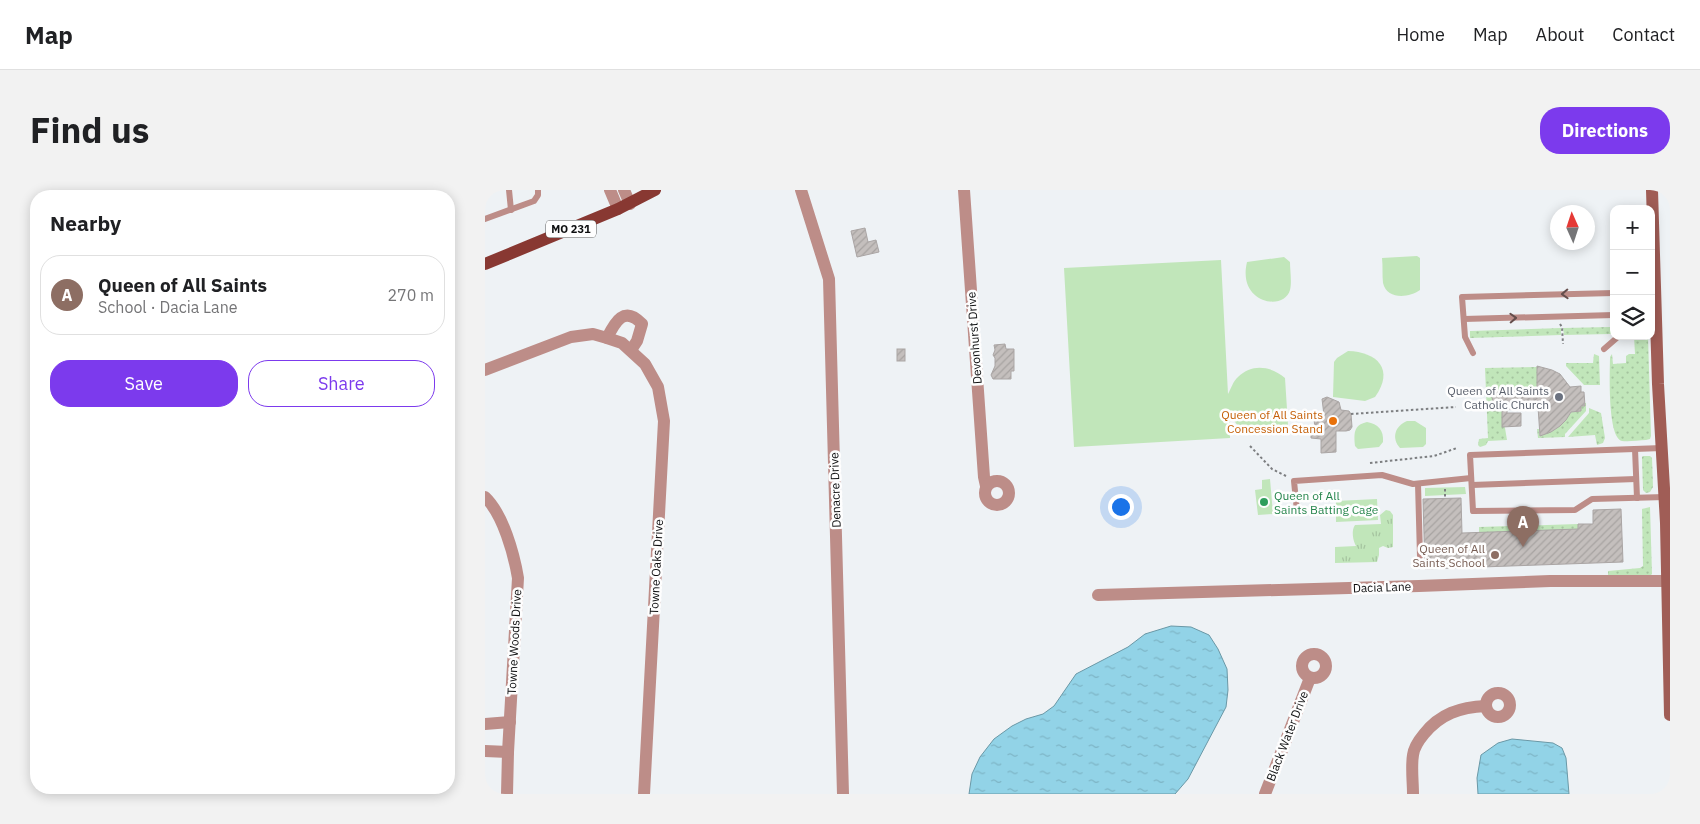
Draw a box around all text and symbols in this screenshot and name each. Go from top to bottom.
text: Map [25,19,73,51]
text: Home [1397,23,1445,46]
text: Map [1473,23,1508,46]
text: About [1536,23,1584,46]
text: Contact [1612,23,1675,46]
text: Find us [30,107,149,153]
button: Directions [1540,107,1670,154]
north arrow [1550,205,1595,250]
map controls [1610,205,1655,340]
button: + [1610,205,1655,250]
text: Nearby [50,209,121,237]
road number: MO 231 [546,220,596,238]
button: − [1610,250,1655,295]
text: Queen of All Saints [98,273,267,297]
text: A [62,285,72,305]
text: 270 m [387,285,434,305]
one-way arrow [1561,289,1568,299]
street label: Devonhurst Drive [963,291,985,385]
button: layers [1610,295,1655,340]
text: School · Dacia Lane [98,297,238,317]
one-way arrow [1509,312,1517,323]
button: Save [50,360,238,407]
button: Share [248,360,435,407]
place label: Queen of All Saints Catholic Church [1447,383,1549,412]
marker: Queen of All Saints Catholic Church [1553,391,1565,403]
place label: Queen of All Saints Concession Stand [1221,407,1323,436]
marker: Queen of All Saints Concession Stand [1327,415,1339,427]
street label: Denacre Drive [826,452,844,528]
place label: Queen of All Saints Batting Cage [1274,488,1379,517]
your location [1108,494,1134,520]
marker: Queen of All Saints Batting Cage [1258,496,1270,508]
pin: A [1507,506,1539,547]
street label: Towne Oaks Drive [646,518,666,615]
place label: Queen of All Saints School [1412,541,1485,570]
marker: Queen of All Saints School [1489,549,1501,561]
street label: Dacia Lane [1352,578,1412,596]
street label: Towne Woods Drive [504,588,524,695]
street label: Black Water Drive [1263,688,1311,783]

